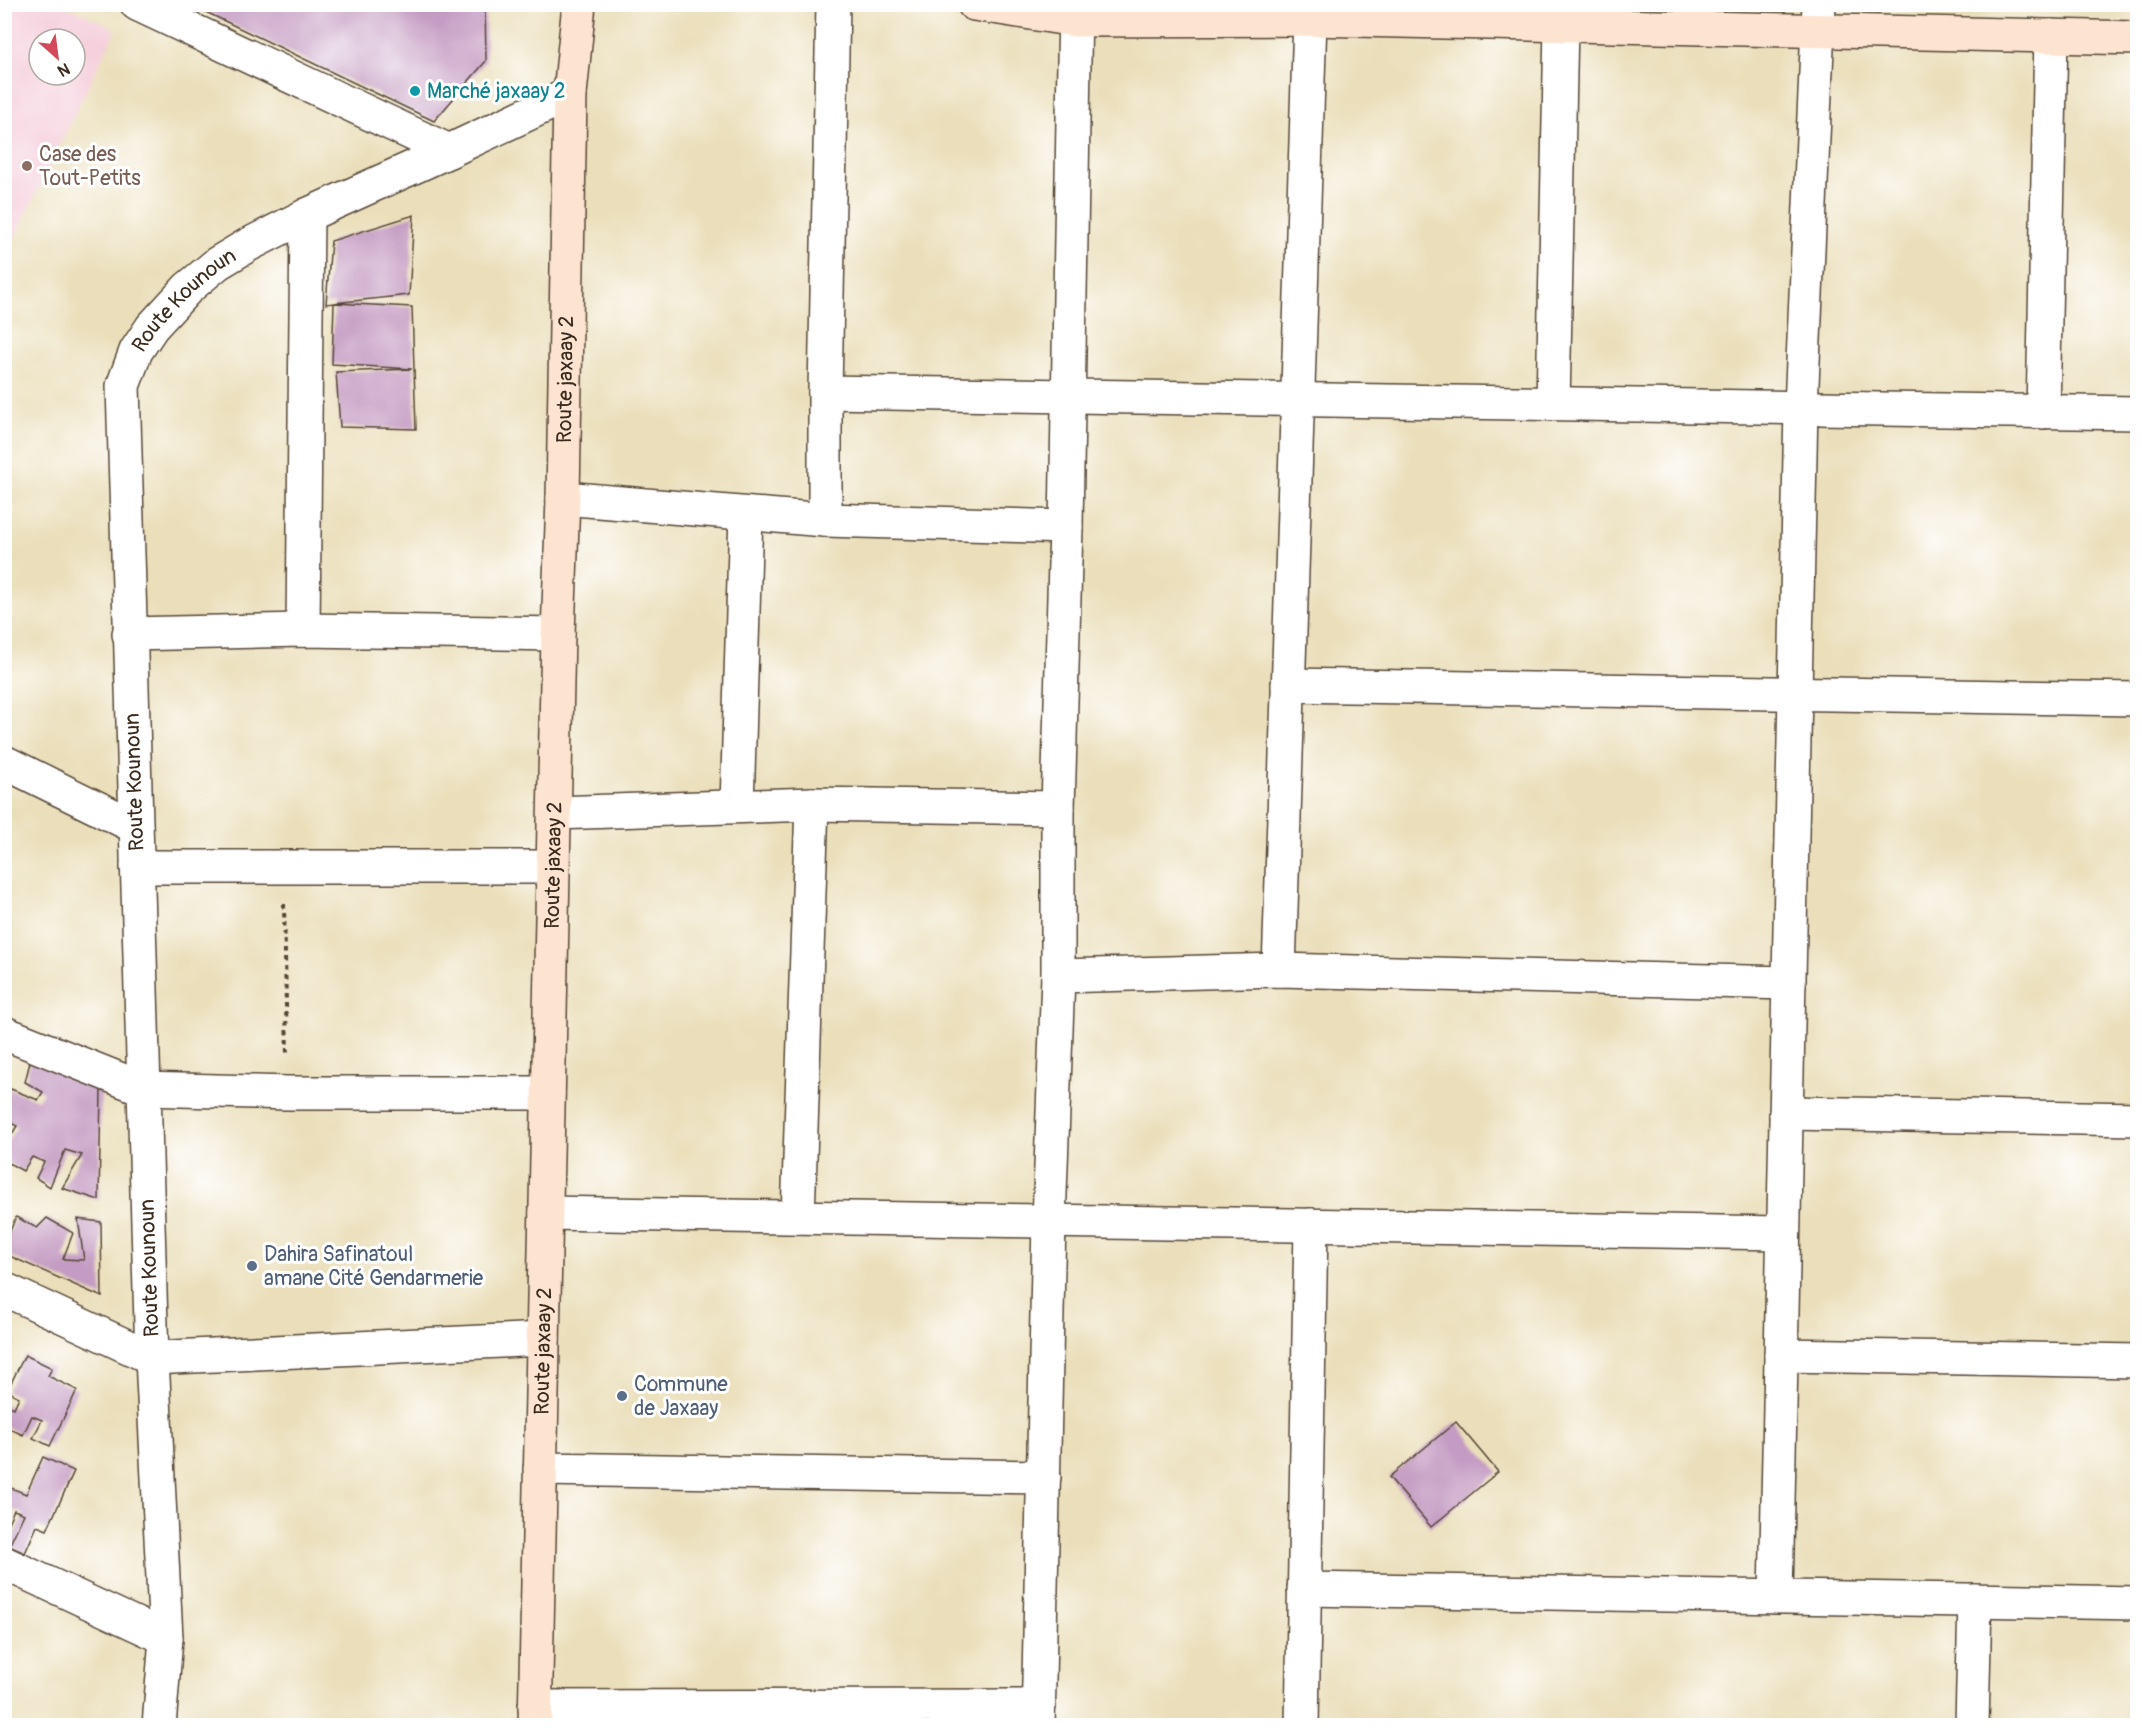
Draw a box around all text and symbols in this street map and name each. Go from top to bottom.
north arrow [27,27,87,87]
text: N [54,58,73,81]
place label: Marché jaxaay 2 [427,78,566,105]
marker: Marché jaxaay 2 [408,84,422,98]
place label: Case des Tout-Petits [39,141,141,192]
marker: Case des Tout-Petits [20,159,34,173]
street label: Route Kounoun [126,242,241,357]
street label: Route jaxaay 2 [551,315,580,443]
street label: Route Kounoun [119,713,150,851]
street label: Route jaxaay 2 [539,801,568,929]
street label: Route Kounoun [134,1199,165,1337]
place label: Dahira Safinatoul amane Cité Gendarmerie [264,1241,484,1292]
marker: Dahira Safinatoul amane Cité Gendarmerie [245,1259,259,1273]
street label: Route jaxaay 2 [529,1287,558,1415]
place label: Commune de Jaxaay [634,1371,728,1422]
marker: Commune de Jaxaay [615,1389,629,1403]

